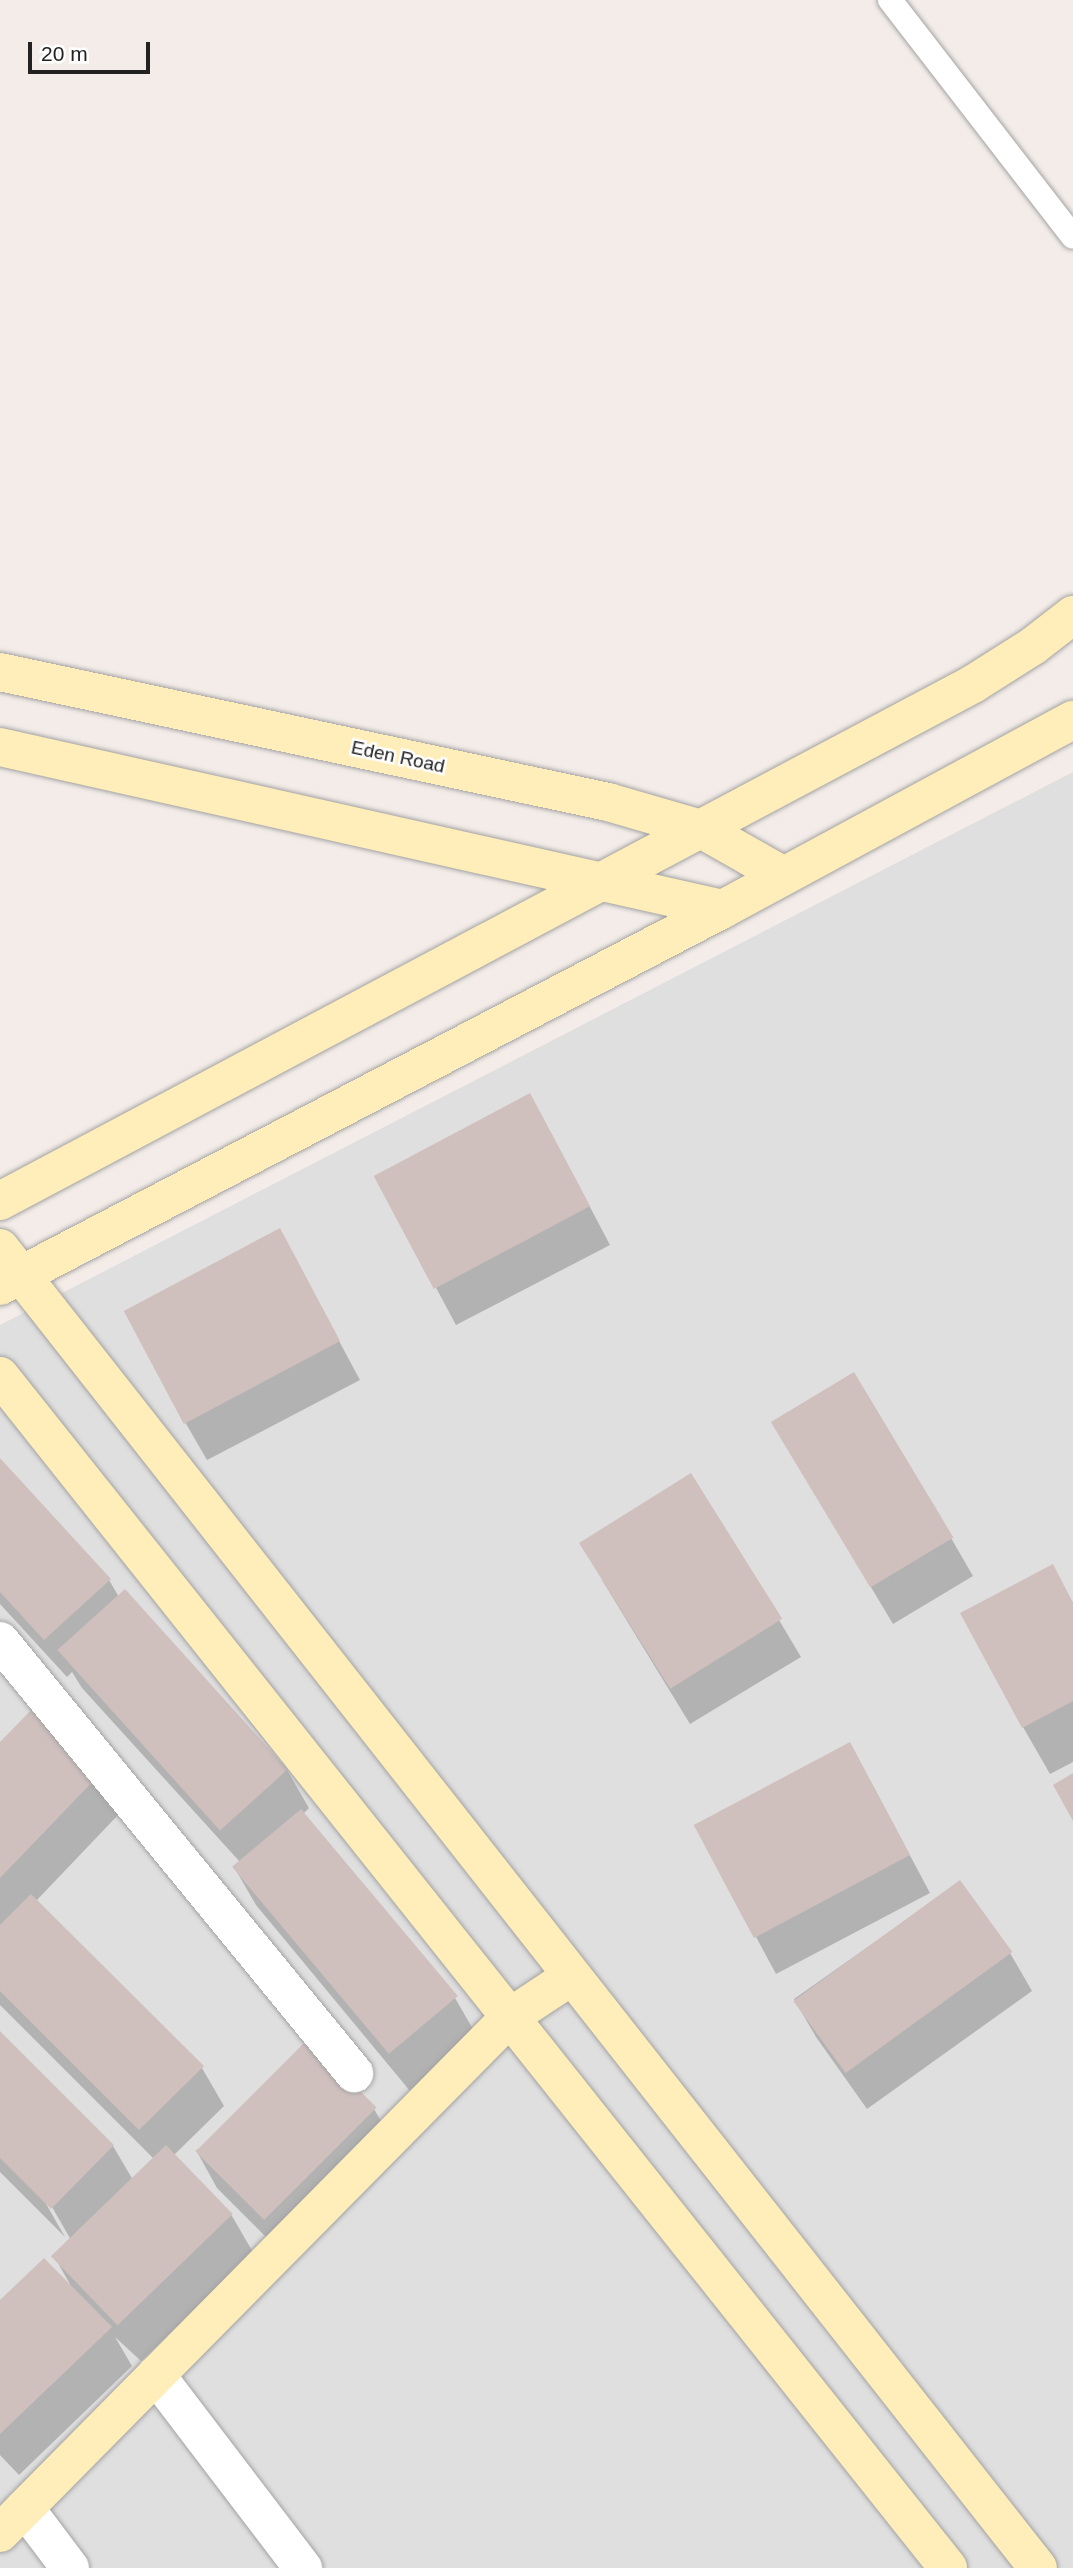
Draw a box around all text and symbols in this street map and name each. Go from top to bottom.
scale bar [32,28,154,72]
text: 20 m [41,42,88,65]
street label: Eden Road [349,736,447,778]

